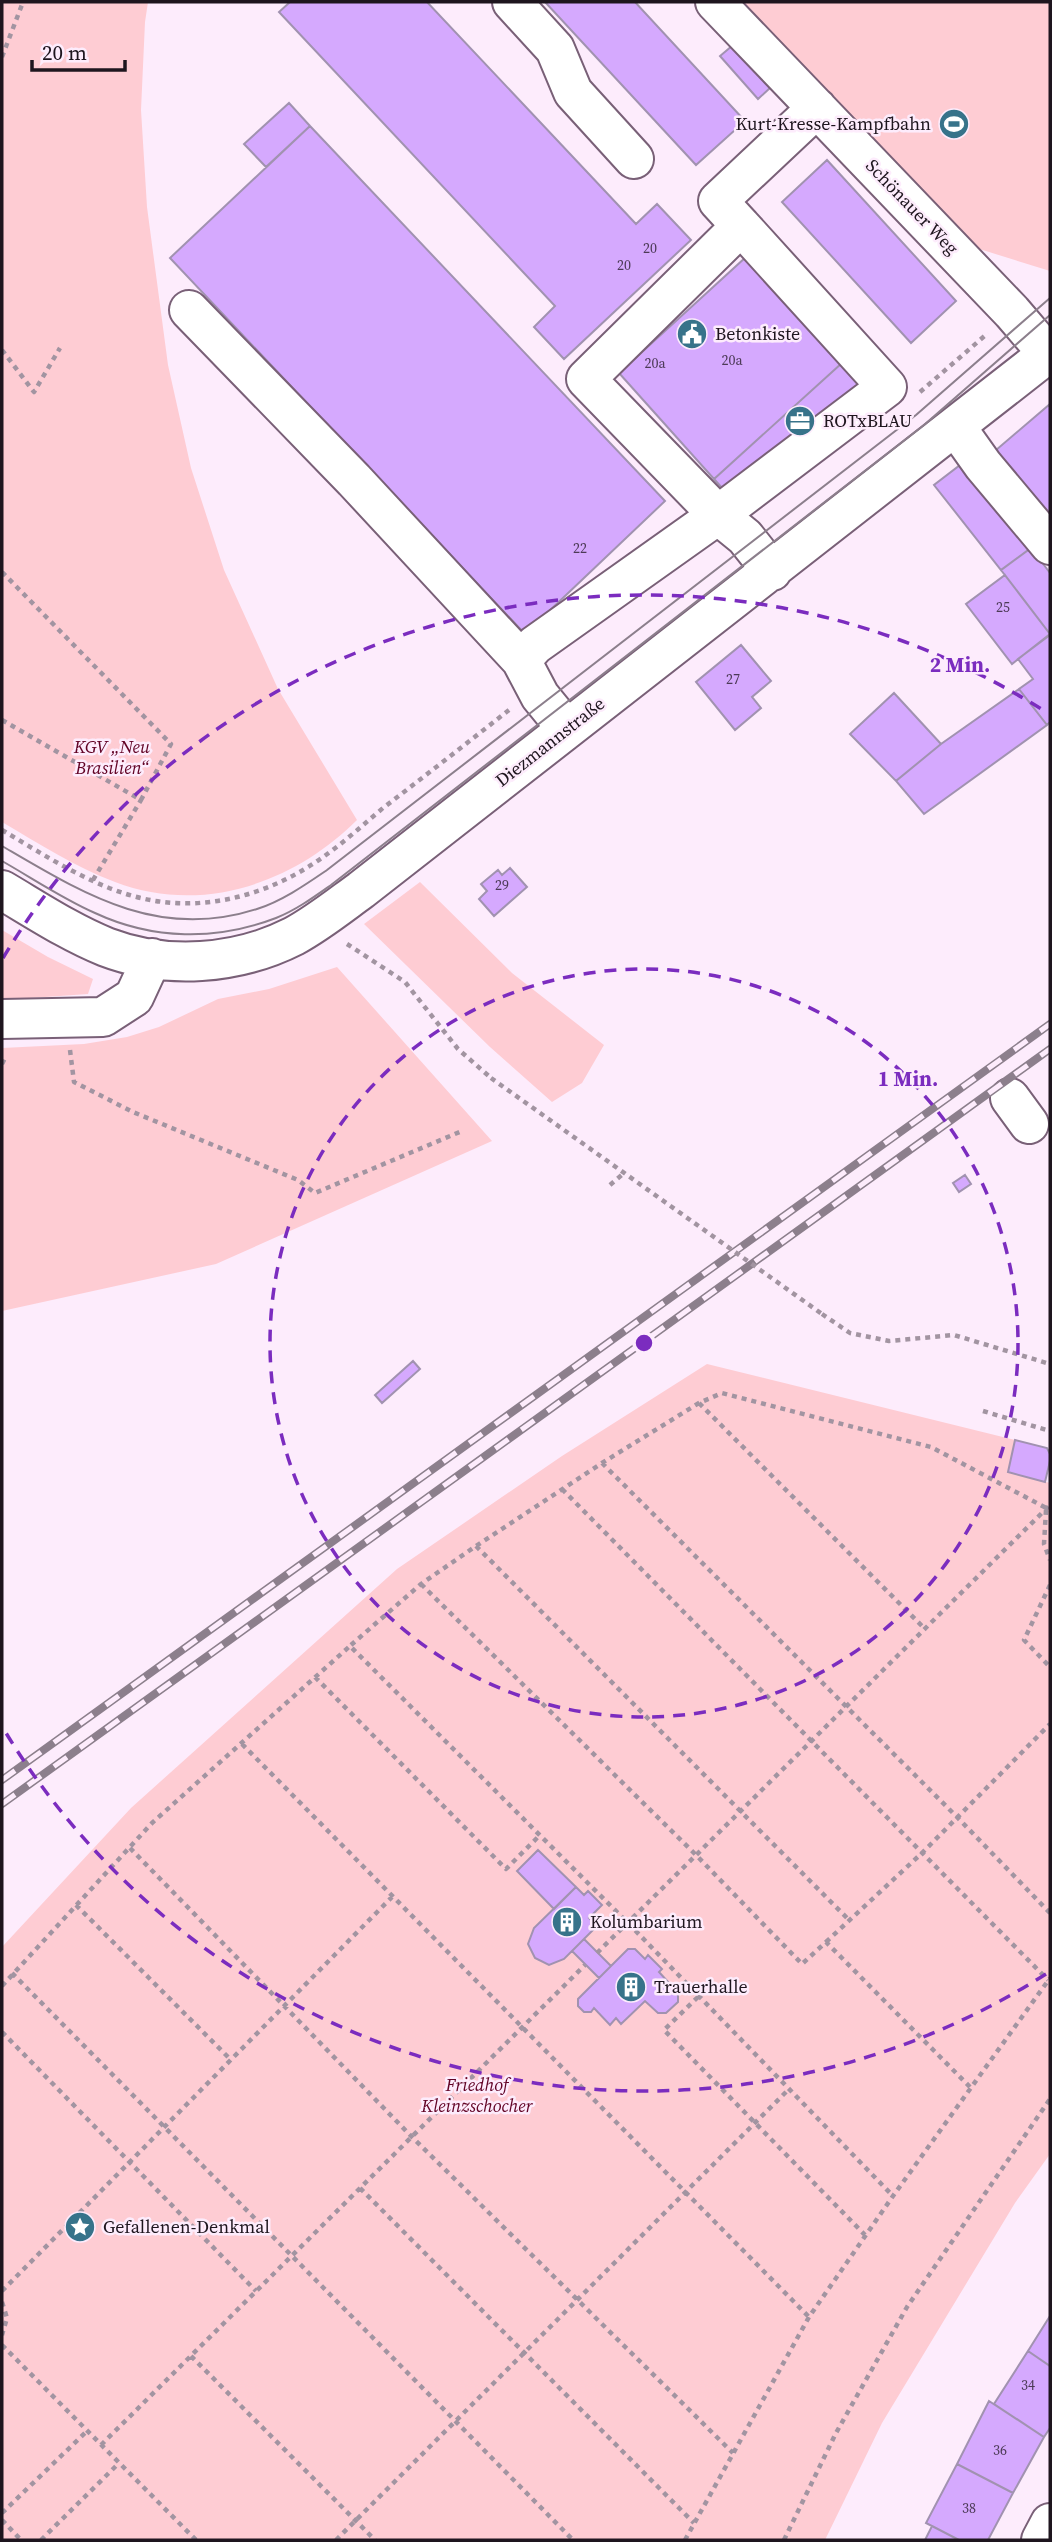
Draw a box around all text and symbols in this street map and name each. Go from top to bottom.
scale bar [32,28,124,72]
text: 20 m [42,38,87,67]
sports icon: Kurt-Kresse-Kampfbahn [937,107,971,141]
place label: Kurt-Kresse-Kampfbahn [735,111,931,136]
street label: Schönauer Weg [860,153,964,260]
house number: 20 [643,238,657,258]
house number: 20 [617,255,631,275]
public building icon: Betonkiste [675,317,709,351]
place label: Betonkiste [715,321,800,346]
house number: 20a [721,350,743,370]
house number: 20a [644,353,666,373]
office icon: ROTxBLAU [783,404,817,438]
place label: ROTxBLAU [823,408,912,433]
house number: 22 [573,538,587,558]
house number: 25 [996,597,1010,617]
text: 2 Min. [930,650,990,679]
house number: 27 [726,669,740,689]
street label: Diezmannstraße [490,691,610,792]
park label: KGV „Neu Brasilien“ [73,734,151,780]
house number: 29 [495,875,509,895]
text: 1 Min. [878,1064,938,1093]
centre of rings [632,1331,656,1355]
building icon: Kolumbarium [550,1905,584,1939]
place label: Kolumbarium [590,1909,702,1934]
building icon: Trauerhalle [614,1970,648,2004]
place label: Trauerhalle [654,1974,748,1999]
park label: Friedhof Kleinzschocher [420,2072,534,2118]
place icon: Gefallenen-Denkmal [63,2210,97,2244]
place label: Gefallenen-Denkmal [103,2214,270,2239]
house number: 34 [1021,2375,1035,2395]
house number: 36 [993,2440,1007,2460]
house number: 38 [962,2498,976,2518]

